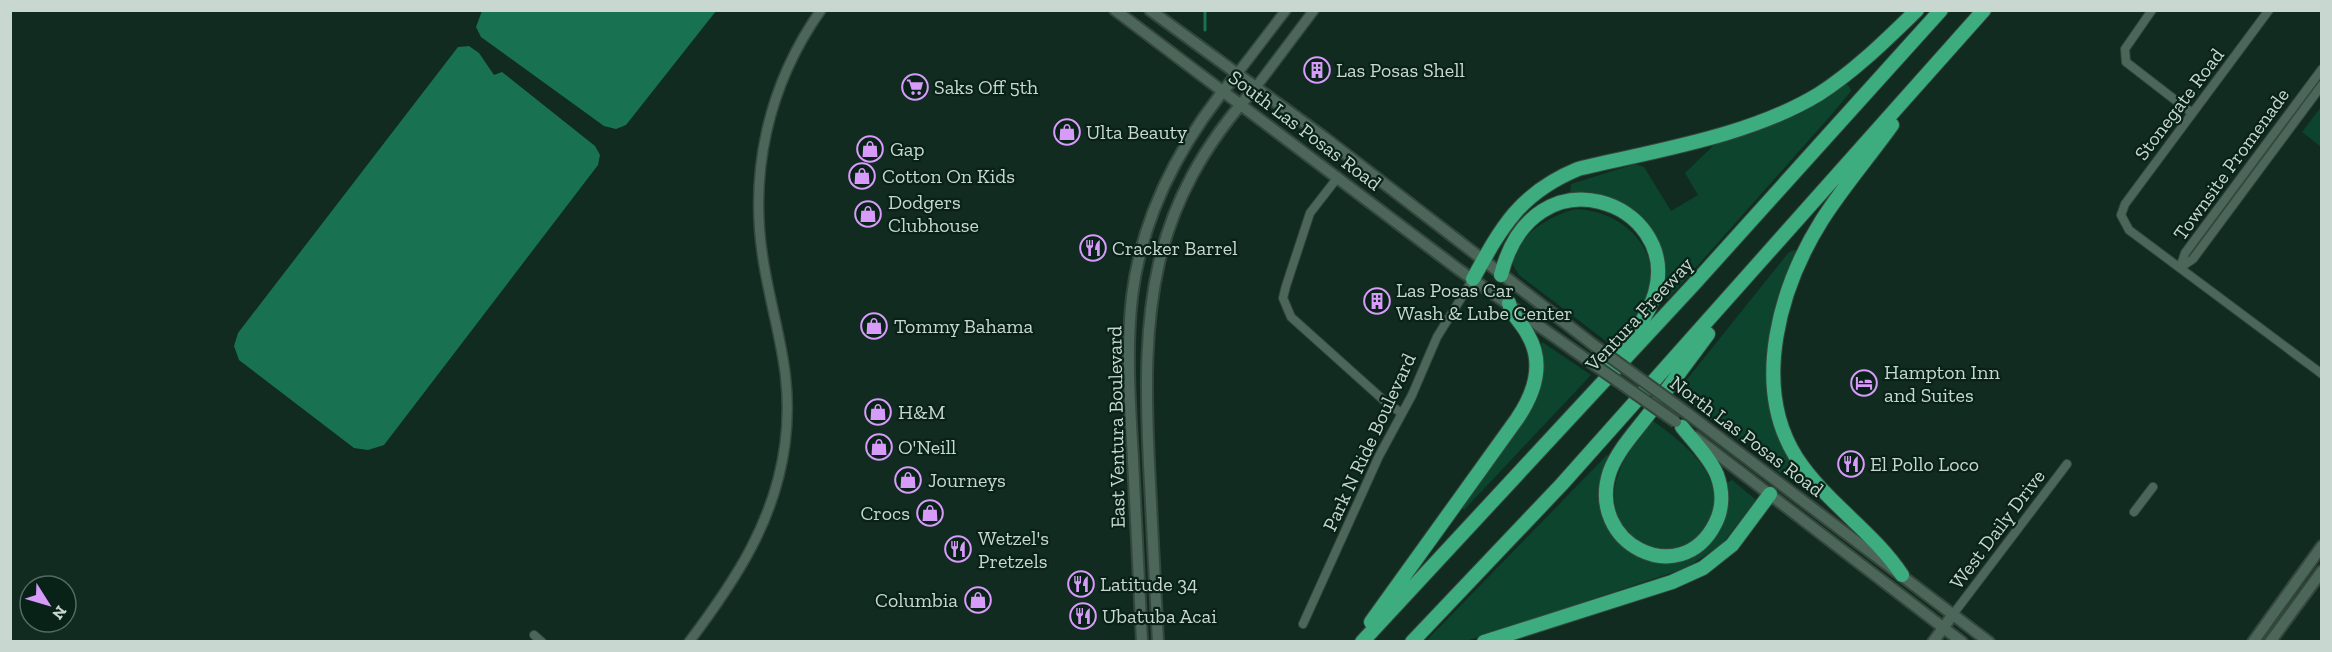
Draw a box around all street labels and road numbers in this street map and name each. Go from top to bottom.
street label: Stonegate Road [2129,43,2229,165]
street label: South Las Posas Road [1224,65,1386,195]
street label: Townsite Promenade [2168,83,2294,245]
street label: Ventura Freeway [1580,252,1698,377]
street label: East Ventura Boulevard [1102,326,1130,528]
street label: Park N Ride Boulevard [1317,349,1421,535]
street label: North Las Posas Road [1666,370,1828,502]
street label: West Daily Drive [1944,464,2050,594]

